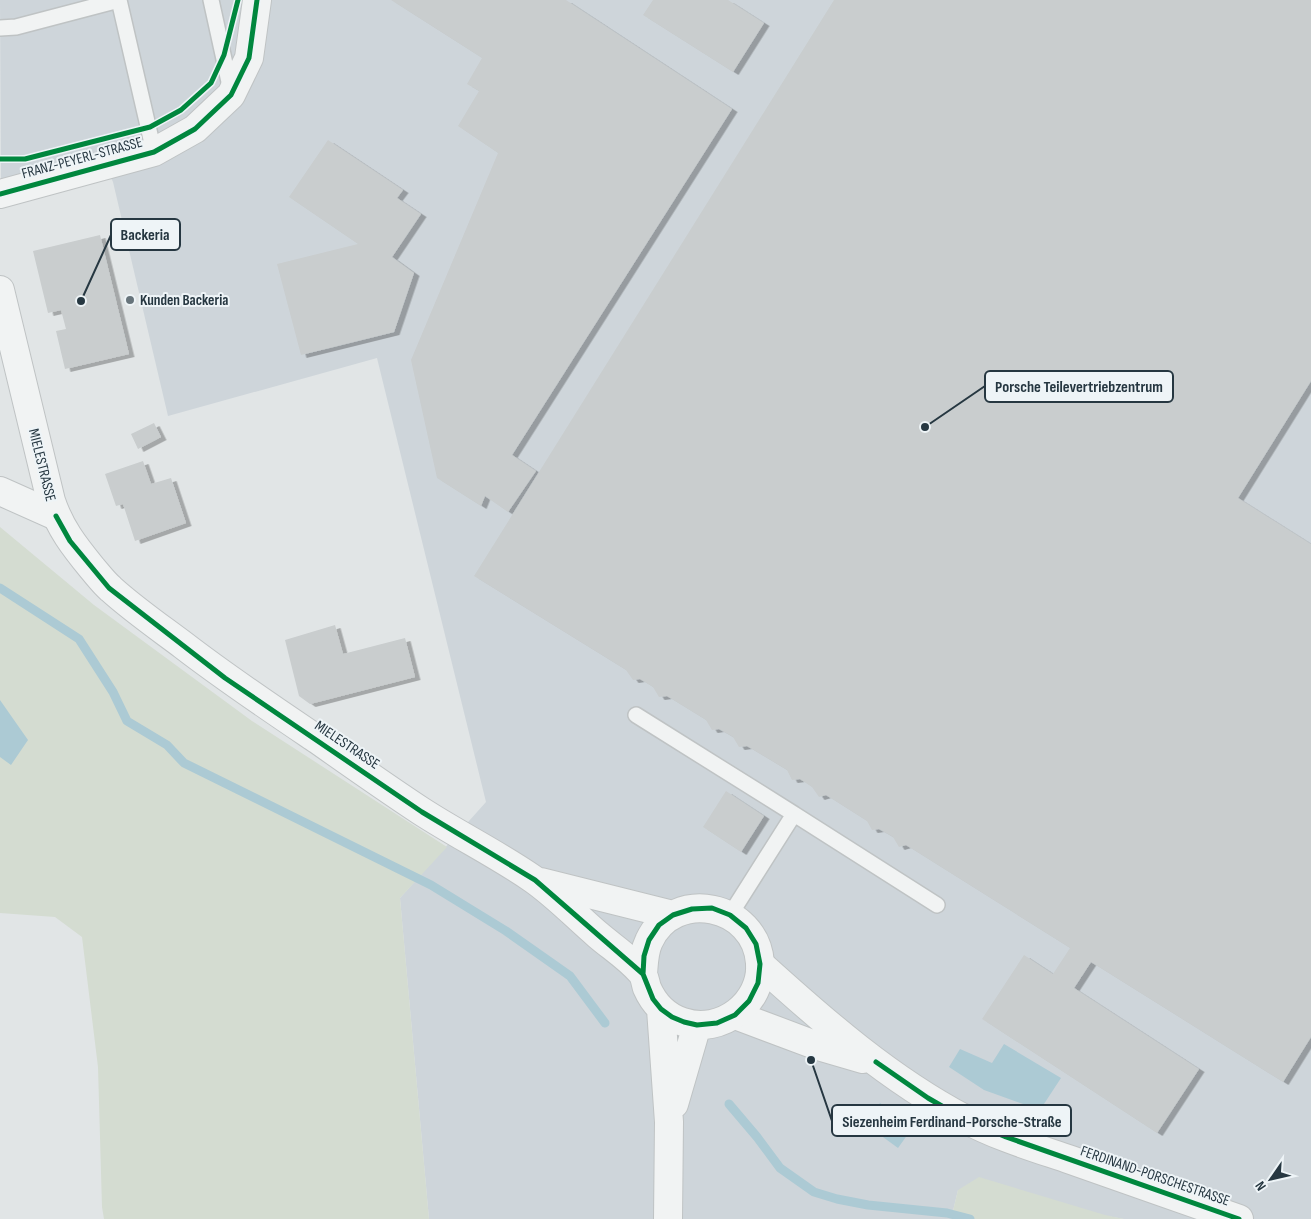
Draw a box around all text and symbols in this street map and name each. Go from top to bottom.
street label: FRANZ-PEYERL-STRASSE [19,133,145,183]
callout: Backeria [111,219,180,250]
text: Backeria [121,226,170,245]
place label: Kunden Backeria [140,291,228,310]
marker: Kunden Backeria [124,294,136,306]
callout: Porsche Teilevertriebzentrum [985,371,1173,402]
text: Porsche Teilevertriebzentrum [995,378,1163,397]
street label: MIELESTRASSE [24,427,60,503]
street label: MIELESTRASSE [311,716,383,774]
callout: Siezenheim Ferdinand-Porsche-Straße [832,1105,1071,1136]
text: Siezenheim Ferdinand-Porsche-Straße [842,1113,1062,1132]
street label: FERDINAND-PORSCHESTRASSE [1078,1142,1232,1210]
north arrow [1246,1154,1296,1204]
text: N [1251,1178,1270,1194]

